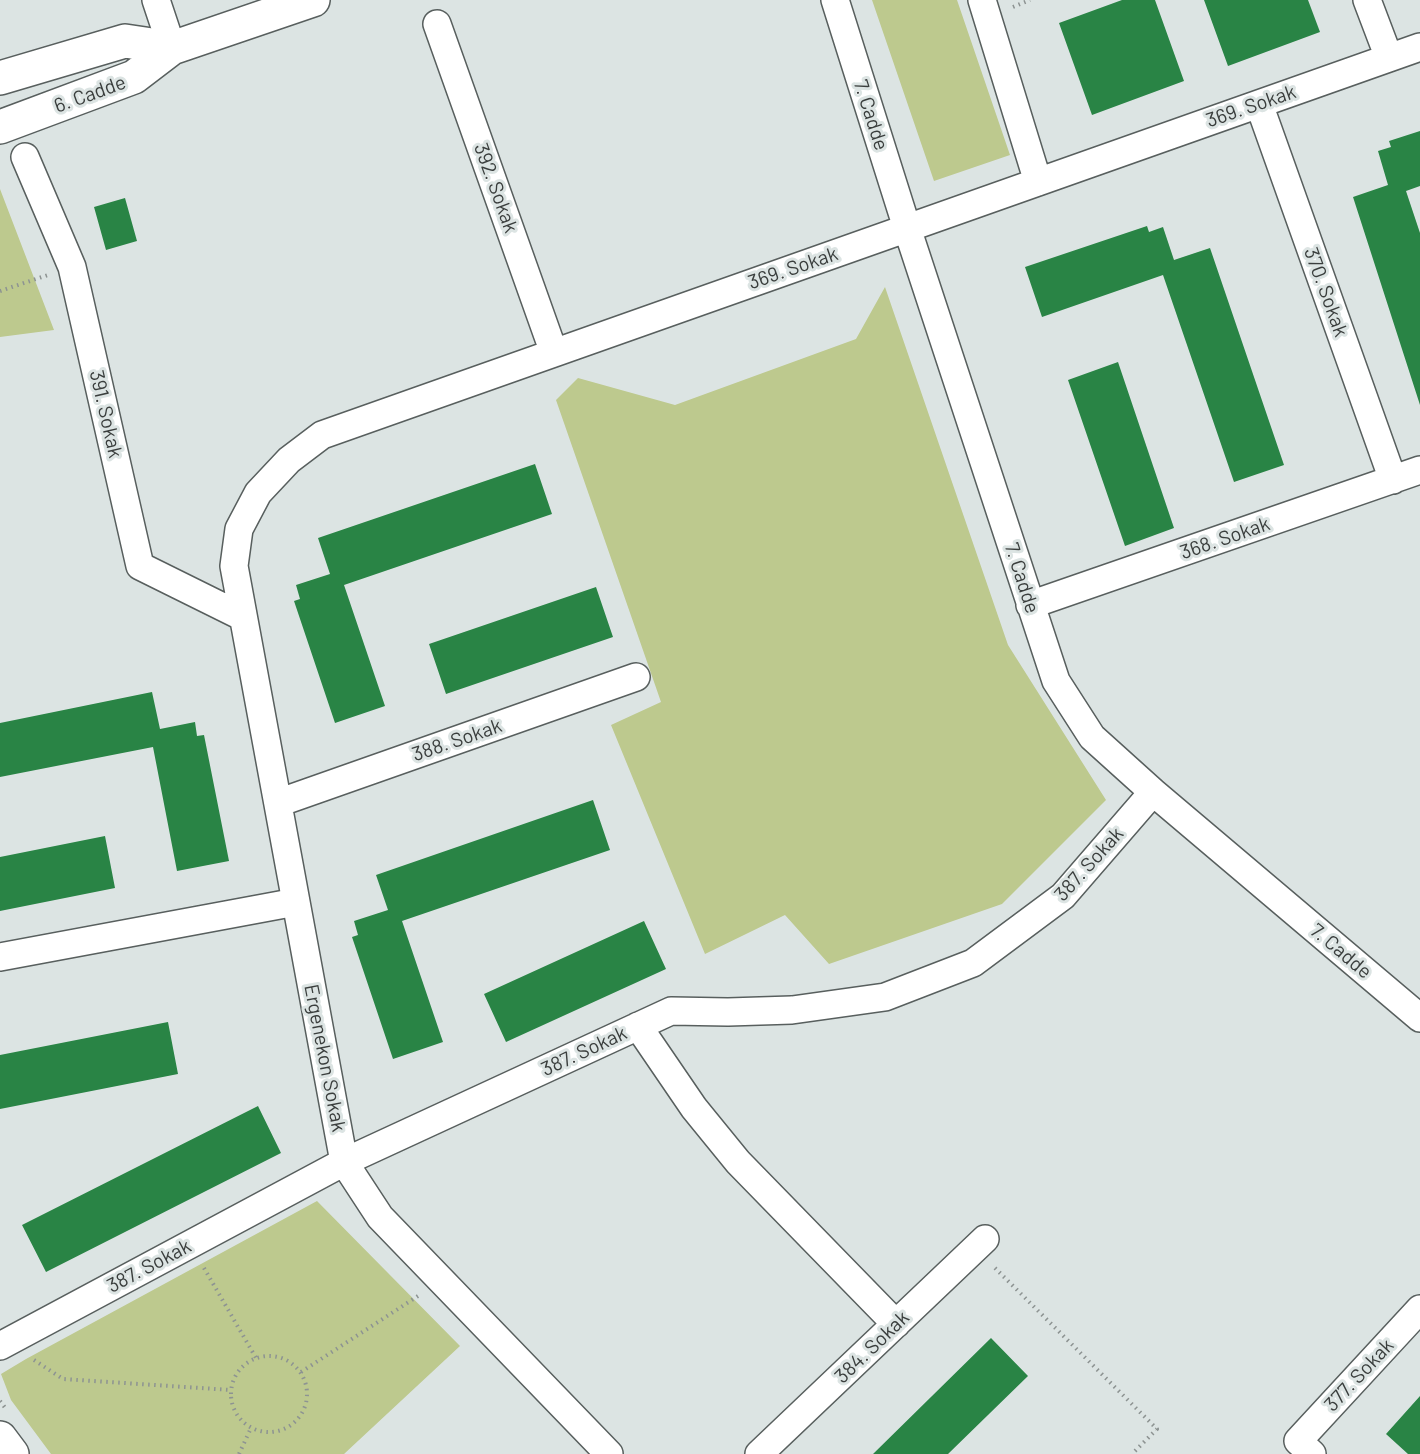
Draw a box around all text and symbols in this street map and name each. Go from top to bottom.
street label: 6. Cadde [51,70,129,118]
street label: 7. Cadde [848,77,894,153]
street label: 369. Sokak [1203,79,1299,133]
street label: 392. Sokak [469,140,523,236]
street label: 369. Sokak [745,241,841,295]
street label: 370. Sokak [1299,244,1353,340]
street label: 391. Sokak [84,368,128,460]
street label: 368. Sokak [1177,511,1273,565]
street label: 7. Cadde [999,540,1045,616]
street label: 388. Sokak [409,713,505,767]
street label: 387. Sokak [1049,822,1129,906]
street label: 7. Cadde [1305,918,1377,984]
street label: Ergenekon Sokak [299,982,351,1134]
street label: 387. Sokak [537,1021,631,1081]
street label: 387. Sokak [103,1234,195,1298]
street label: 384. Sokak [830,1306,914,1388]
street label: 377. Sokak [1319,1334,1399,1416]

